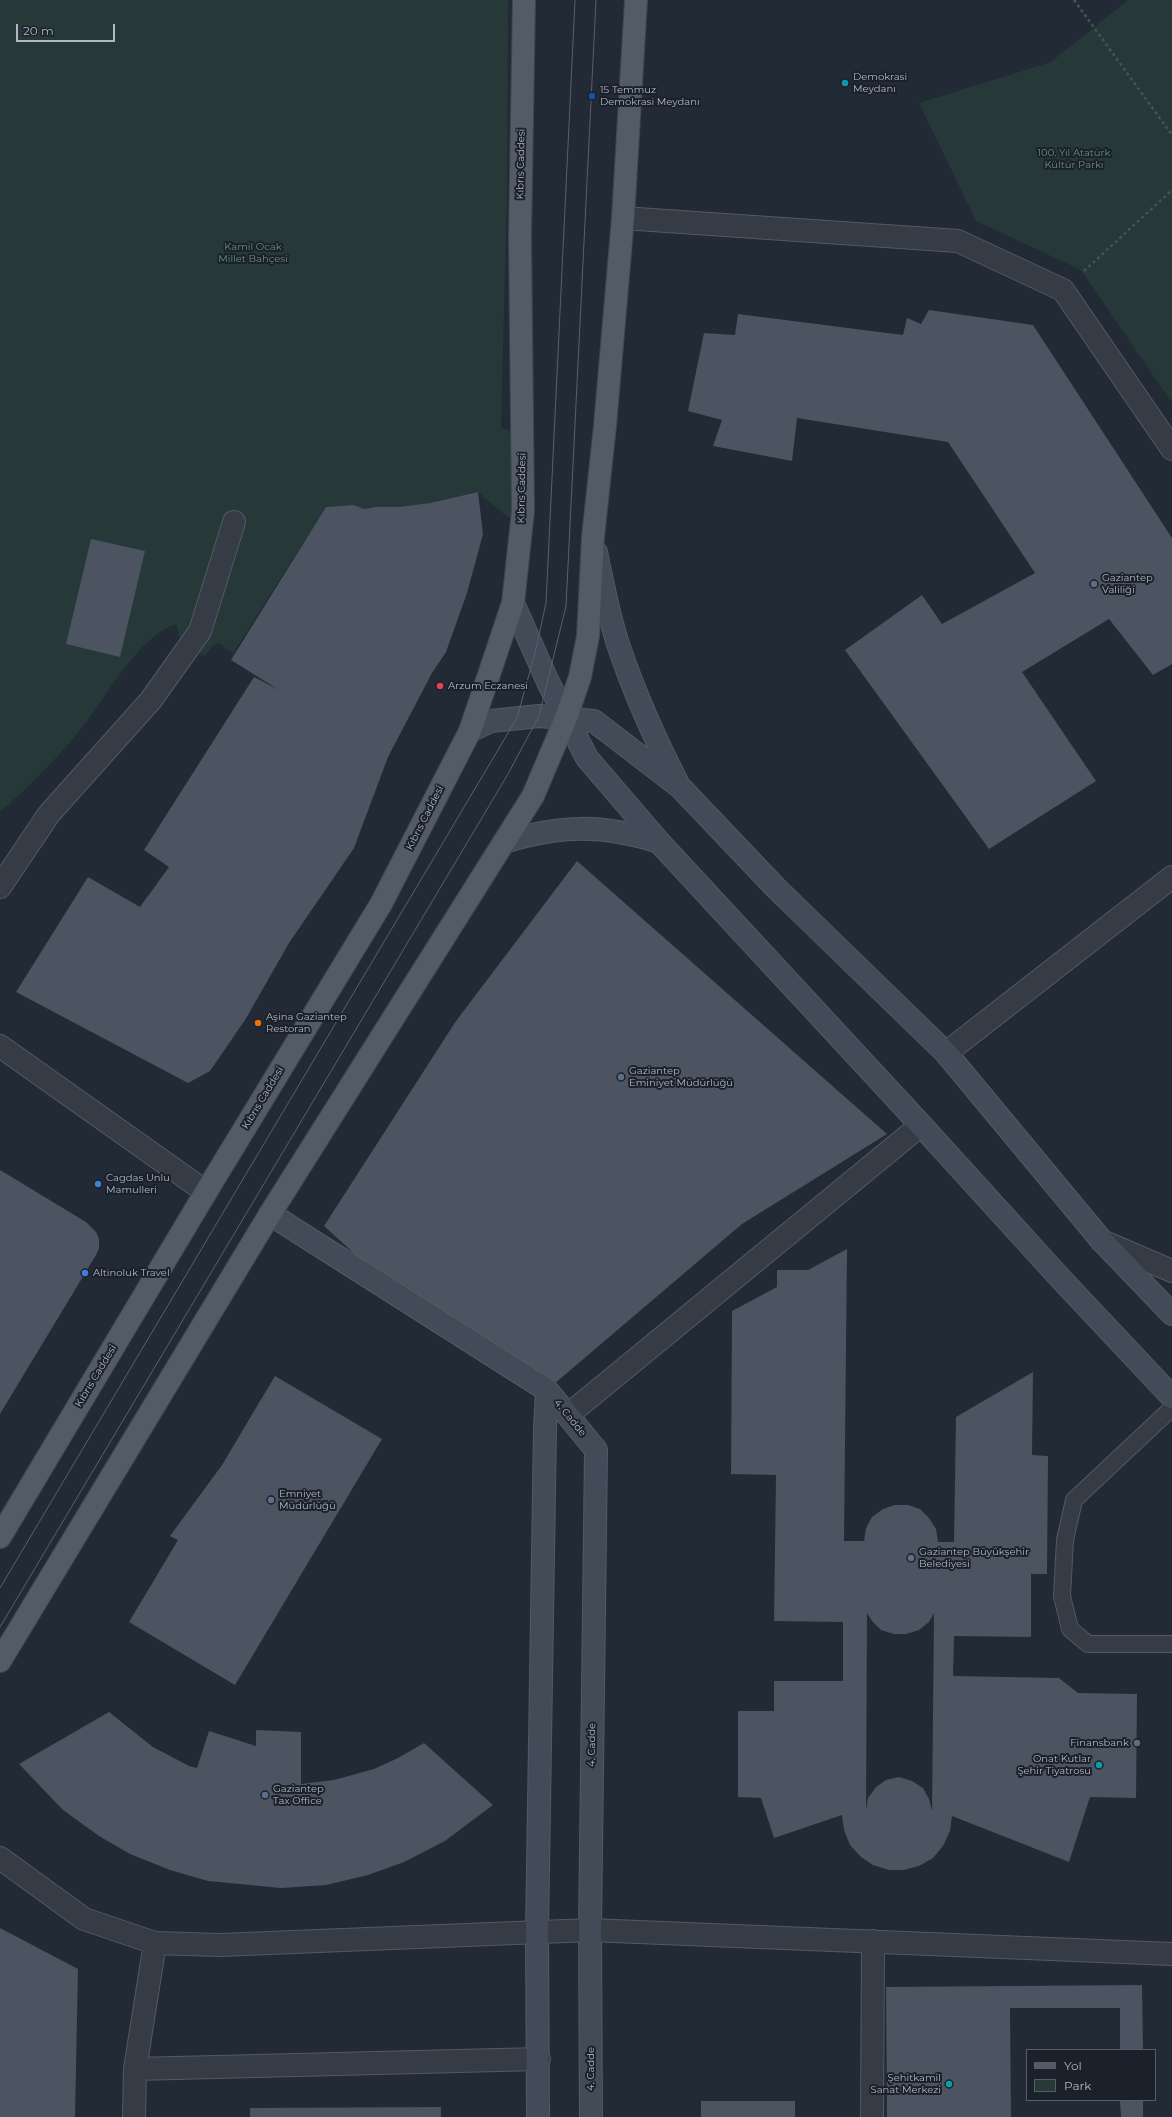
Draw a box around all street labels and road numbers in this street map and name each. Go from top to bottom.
street label: Kıbrıs Caddesi [514,129,528,199]
street label: Kıbrıs Caddesi [515,453,529,523]
street label: Kıbrıs Caddesi [404,784,446,852]
street label: Kıbrıs Caddesi [240,1065,286,1131]
street label: Kıbrıs Caddesi [73,1343,119,1409]
street label: 4. Cadde [551,1397,589,1439]
street label: 4. Cadde [586,1723,598,1767]
street label: 4. Cadde [585,2047,597,2091]

